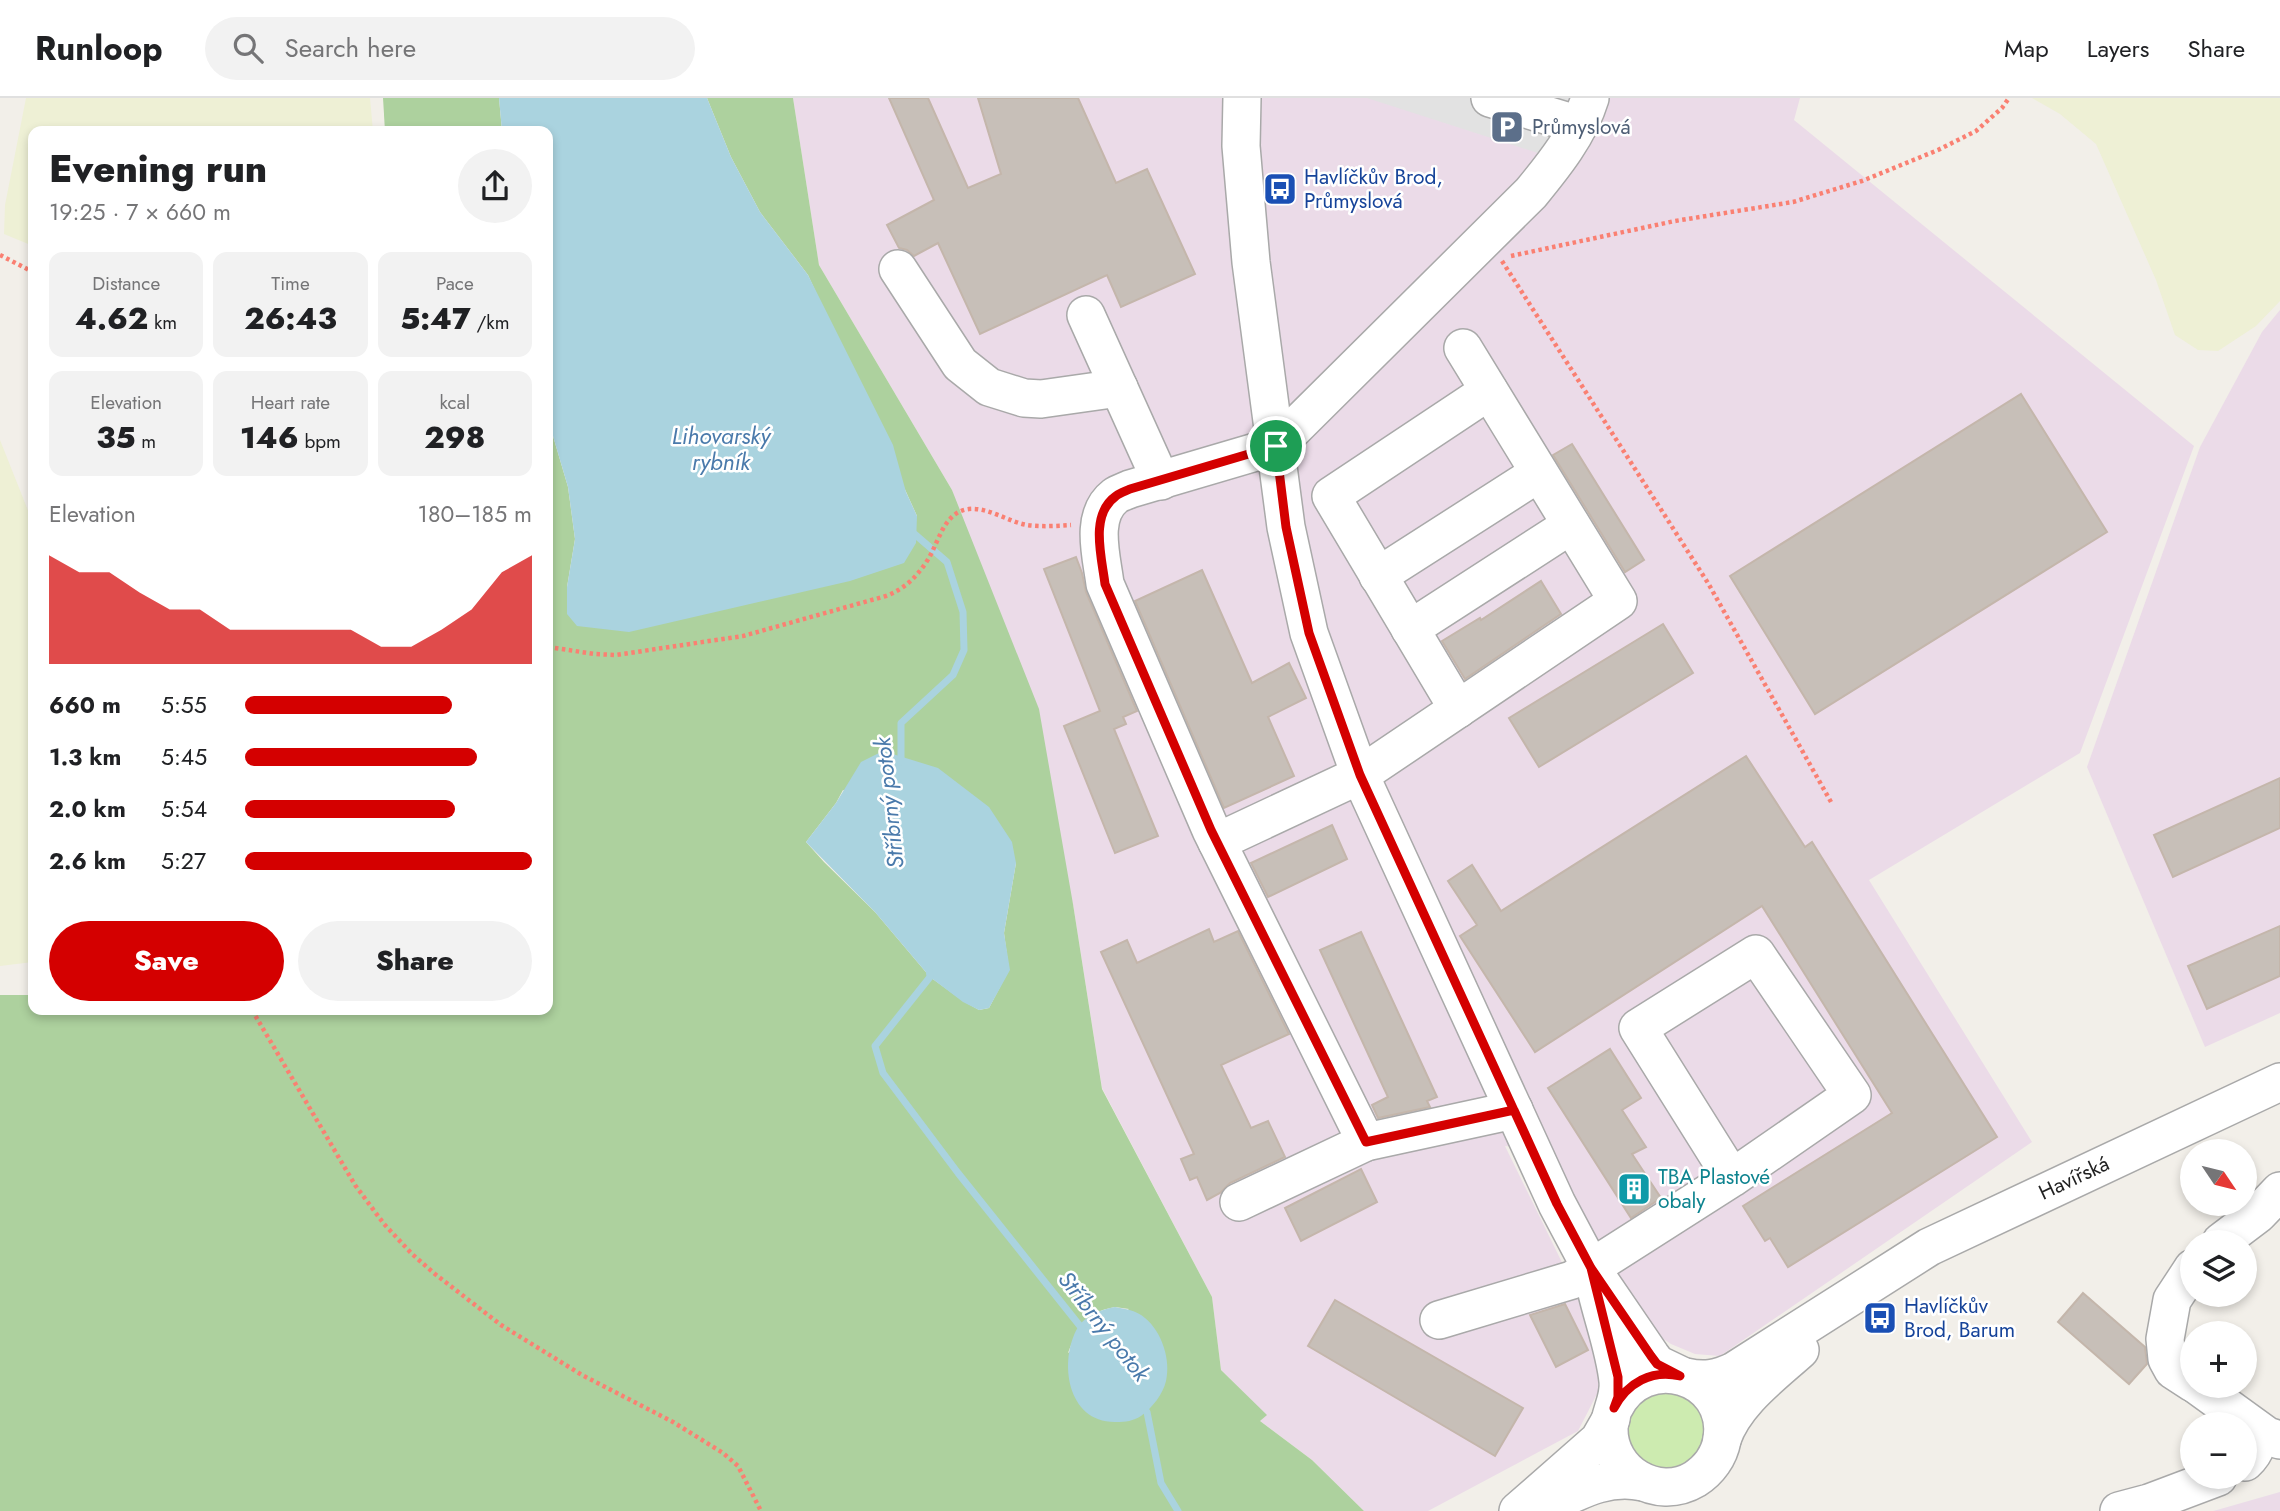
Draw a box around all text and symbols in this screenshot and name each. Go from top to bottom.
search box [205,17,695,80]
text: Runloop [35,25,163,72]
icon: search [229,29,267,67]
text: Search here [285,29,416,67]
text: Map [2004,31,2049,66]
text: Layers [2087,31,2149,66]
text: Share [2187,31,2245,66]
parking icon: Průmyslová [1488,108,1526,146]
place label: Průmyslová [1532,112,1631,142]
text: Evening run [49,141,267,196]
button: share [458,149,532,223]
place label: Havlíčkův Brod, Průmyslová [1304,162,1443,216]
bus stop icon: Havlíčkův Brod, Průmyslová [1261,170,1299,208]
text: 19:25 · 7 × 660 m [49,195,231,229]
text: Distance [92,270,160,297]
text: Time [271,270,310,297]
text: Pace [436,270,474,297]
text: 4.62 [75,297,148,340]
text: 26:43 [244,297,337,340]
text: 5:47 [400,297,471,340]
text: km [148,309,177,336]
text: /km [471,309,510,336]
text: Elevation [90,389,162,416]
text: Heart rate [251,389,330,416]
text: kcal [439,389,470,416]
text: 35 [96,416,136,459]
text: 146 [240,416,299,459]
text: 298 [424,416,485,459]
pin [1246,416,1306,476]
water label: Lihovarský rybník [672,419,772,479]
icon: arrive [1257,427,1295,465]
text: m [136,428,156,455]
text: bpm [299,428,341,455]
text: Elevation [49,497,136,531]
text: 180–185 m [418,497,532,531]
text: 660 m [49,688,121,722]
text: 5:55 [161,688,207,722]
water label: Stříbrný potok [865,734,913,870]
text: 1.3 km [49,740,121,774]
text: 5:45 [161,740,207,774]
text: 2.0 km [49,792,126,826]
text: 5:54 [161,792,207,826]
text: 2.6 km [49,844,126,878]
text: 5:27 [161,844,206,878]
button: Save [49,921,284,1001]
button: Share [298,921,532,1001]
north arrow [2180,1139,2258,1216]
map controls [2180,1139,2257,1489]
street label: Havířská [2034,1149,2114,1207]
place label: TBA Plastové obaly [1658,1162,1770,1216]
building icon: TBA Plastové obaly [1615,1170,1653,1208]
button: layers [2180,1230,2257,1307]
water label: Stříbrný potok [1050,1264,1159,1389]
place label: Havlíčkův Brod, Barum [1904,1291,2015,1345]
bus stop icon: Havlíčkův Brod, Barum [1861,1299,1899,1337]
button: + [2180,1321,2257,1398]
button: − [2180,1412,2257,1489]

